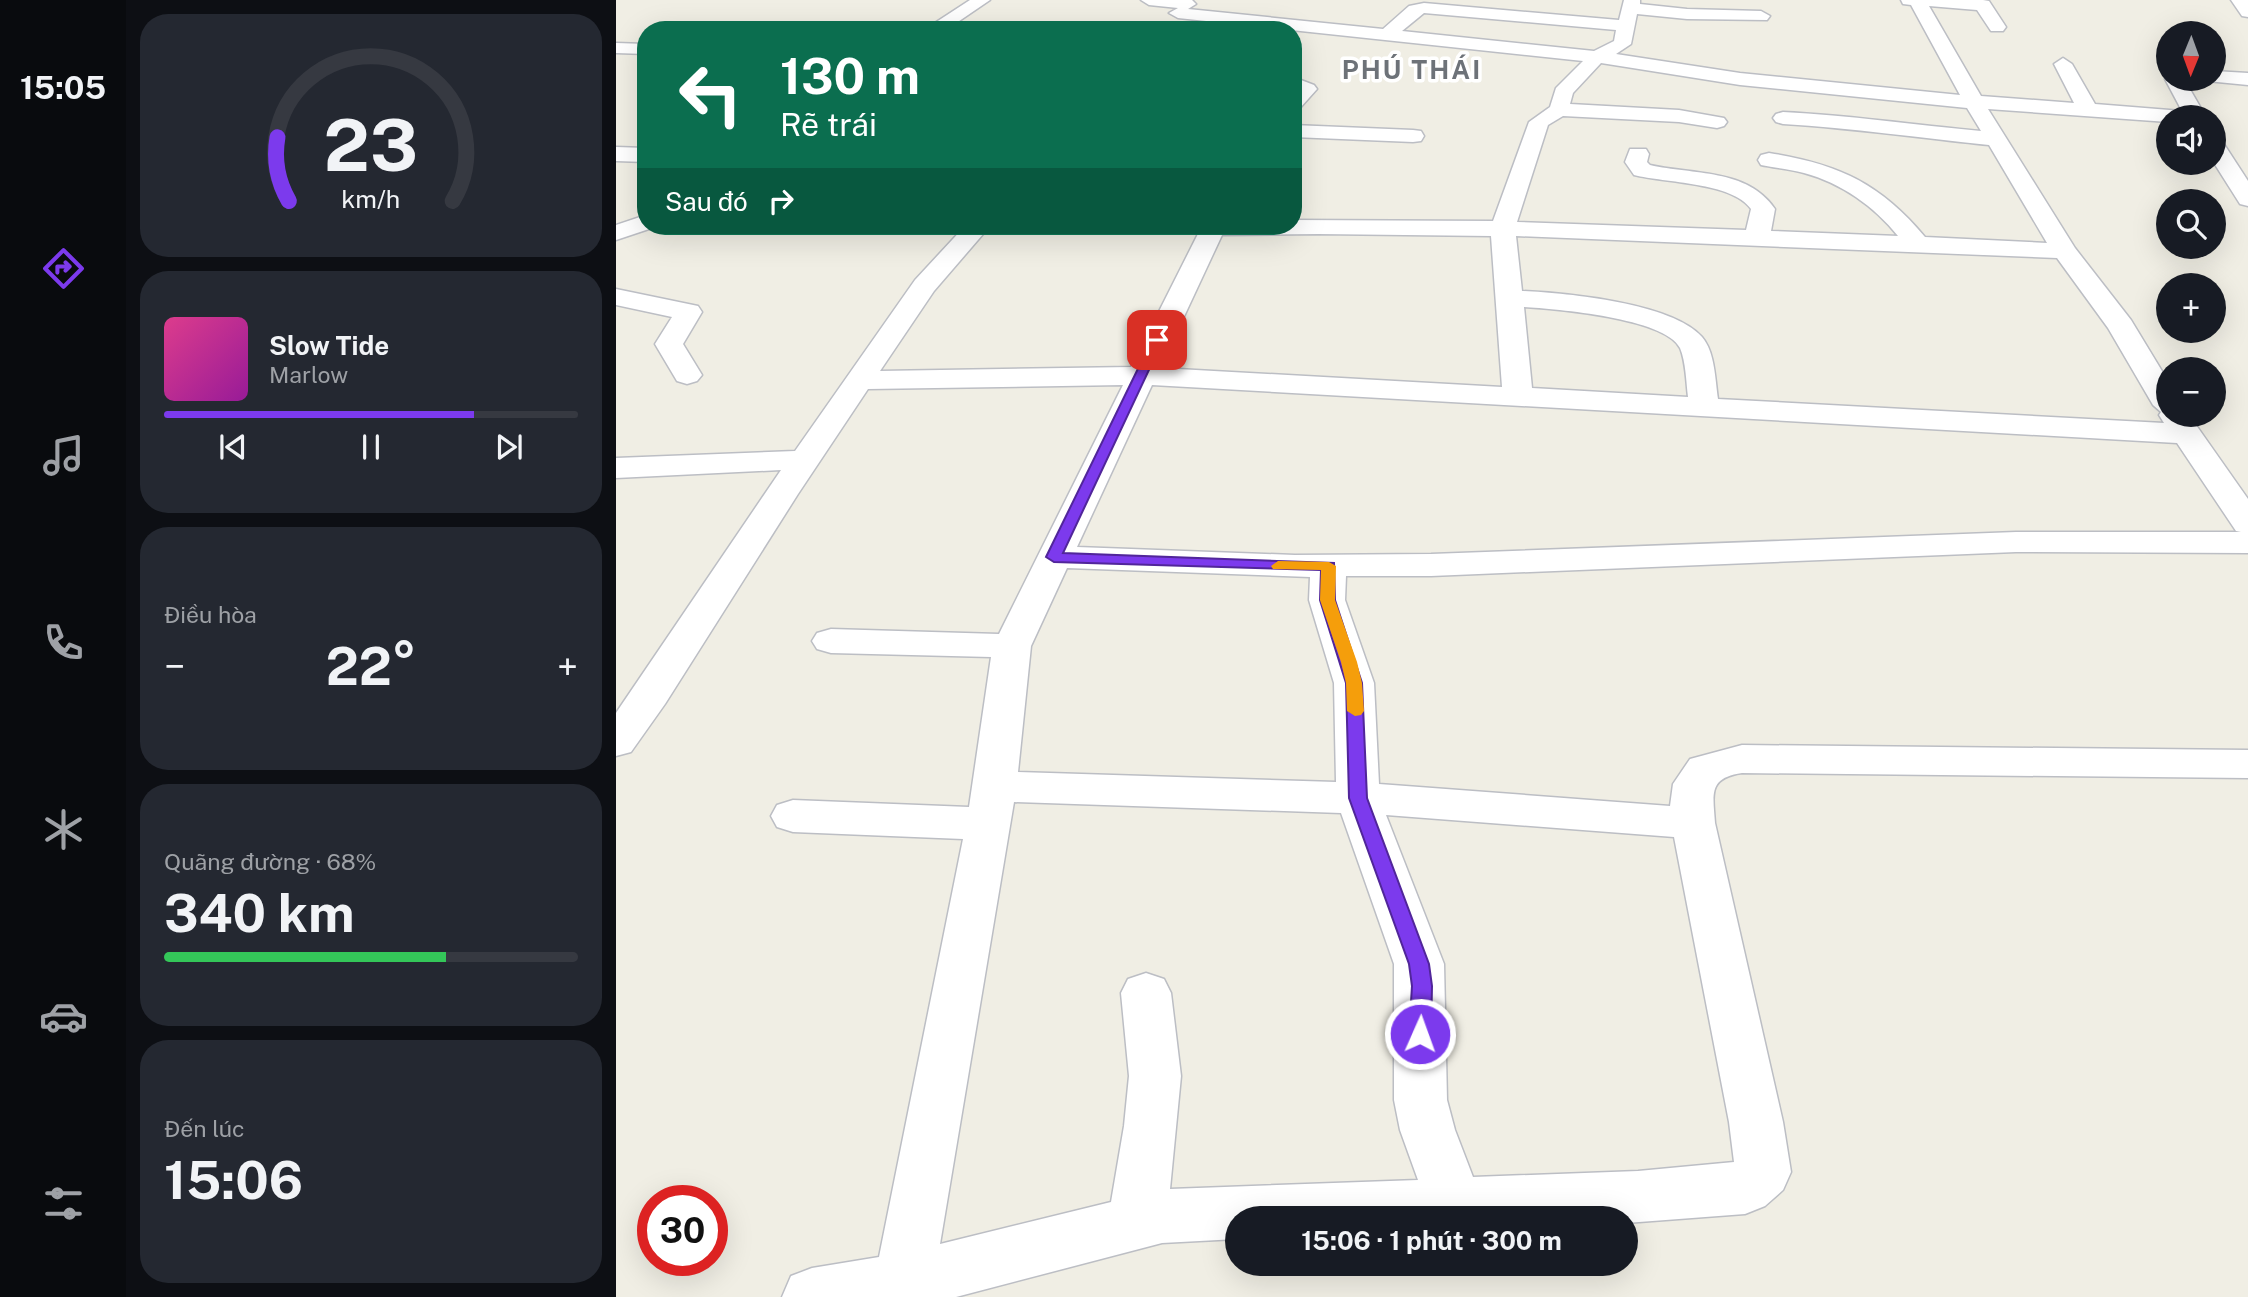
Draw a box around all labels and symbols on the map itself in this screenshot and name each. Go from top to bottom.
north arrow [2156,21,2226,91]
district label: PHÚ THÁI [1342,54,1482,85]
pin [1127,310,1187,370]
position arrow [1383,997,1457,1071]
speed limit sign: 30 [637,1185,728,1276]

